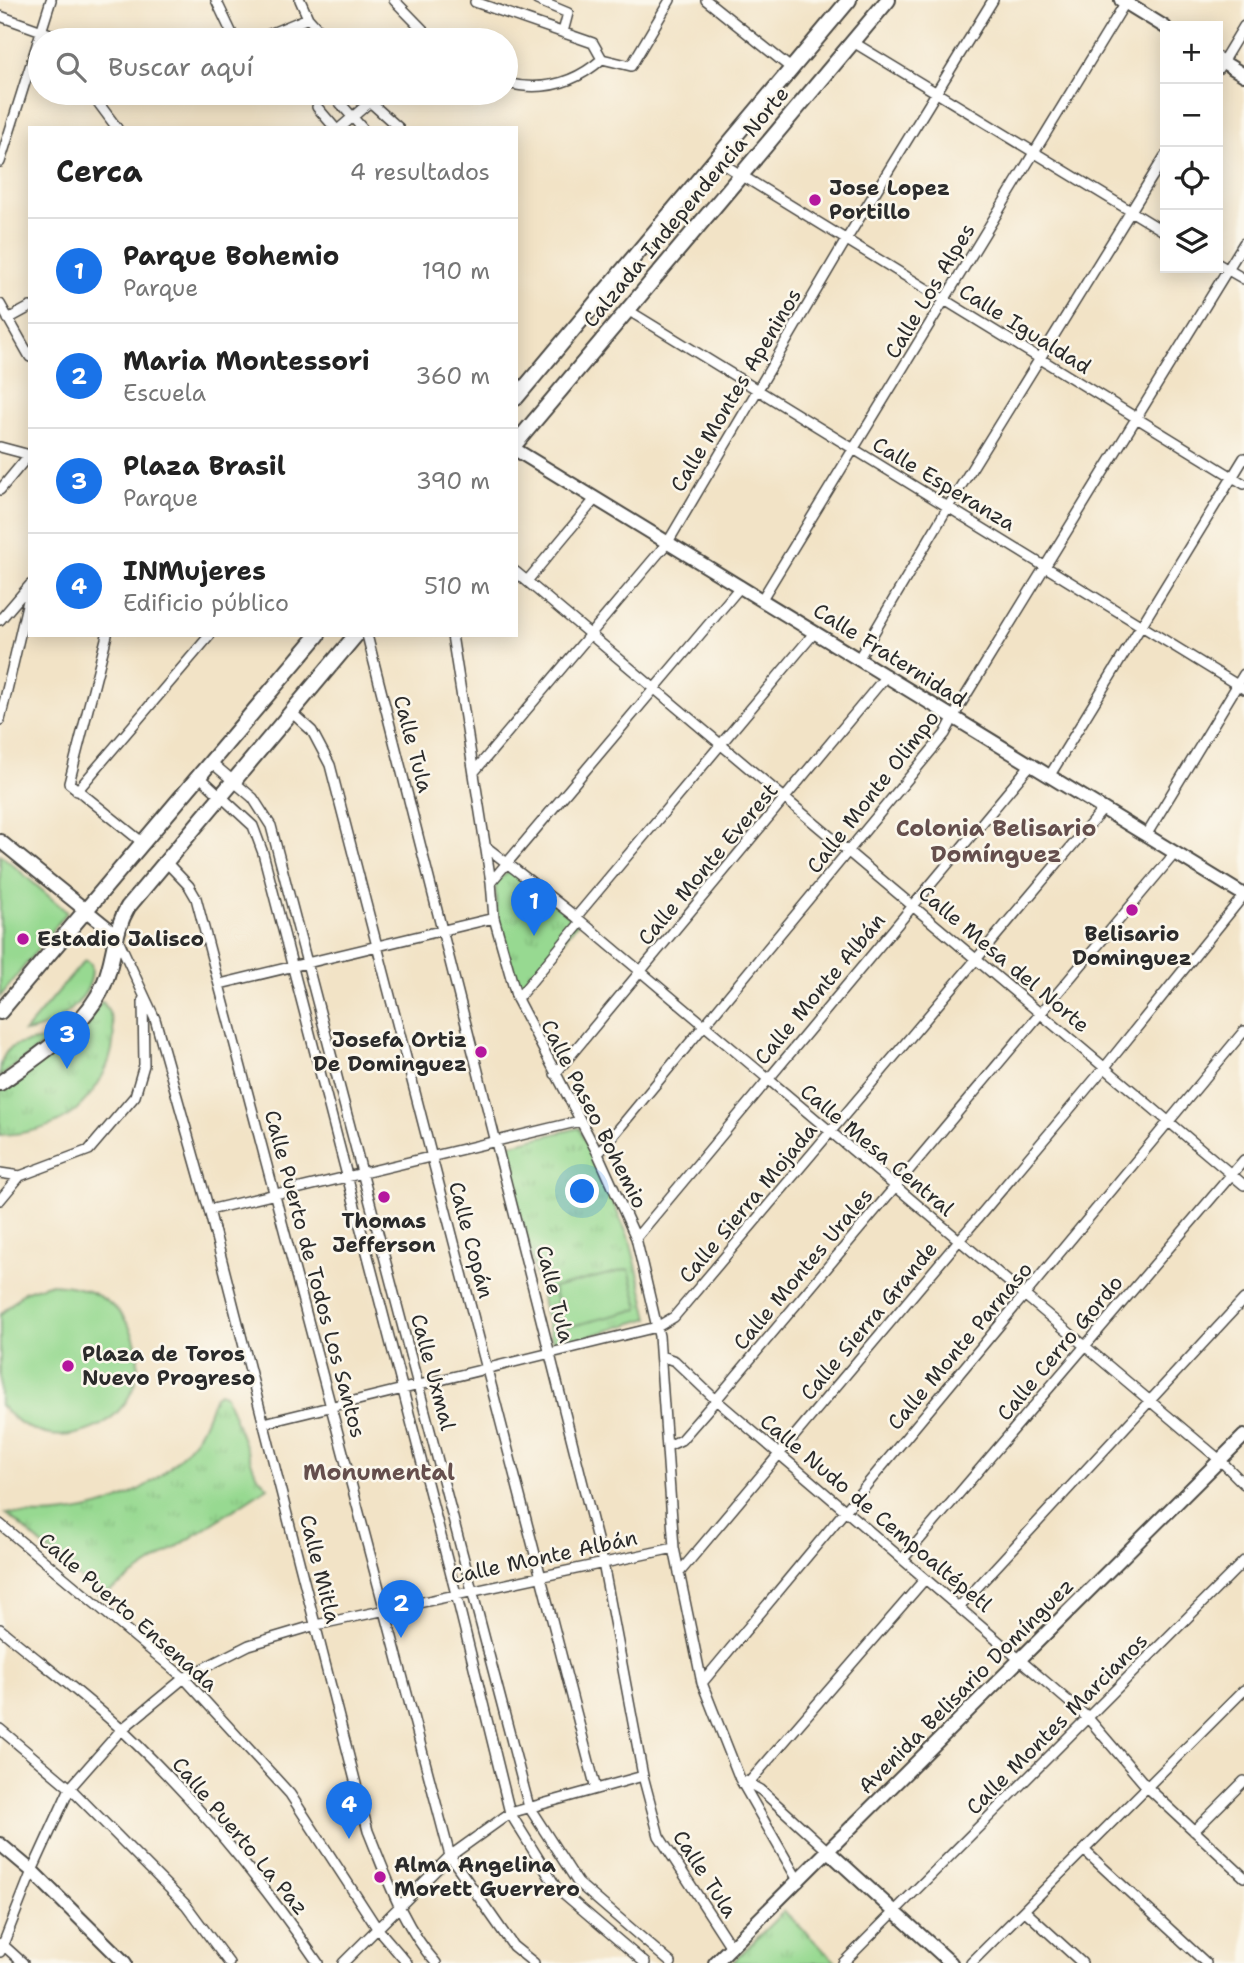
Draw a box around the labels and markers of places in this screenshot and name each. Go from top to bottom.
place label: Jose Lopez Portillo [829,174,950,226]
marker: Jose Lopez Portillo [807,192,823,208]
pin: 1 [511,878,557,936]
marker: Belisario Dominguez [1124,902,1140,918]
place label: Belisario Dominguez [1072,920,1192,972]
place label: Estadio Jalisco [37,925,204,953]
marker: Estadio Jalisco [15,931,31,947]
pin: 3 [44,1011,90,1069]
place label: Josefa Ortiz De Dominguez [313,1026,467,1078]
marker: Josefa Ortiz De Dominguez [473,1044,489,1060]
marker: Thomas Jefferson [376,1189,392,1205]
place label: Thomas Jefferson [332,1207,436,1259]
place label: Plaza de Toros Nuevo Progreso [82,1340,255,1392]
marker: Plaza de Toros Nuevo Progreso [60,1358,76,1374]
pin: 2 [378,1580,424,1638]
pin: 4 [326,1781,372,1839]
place label: Alma Angelina Morett Guerrero [394,1851,580,1903]
marker: Alma Angelina Morett Guerrero [372,1869,388,1885]

